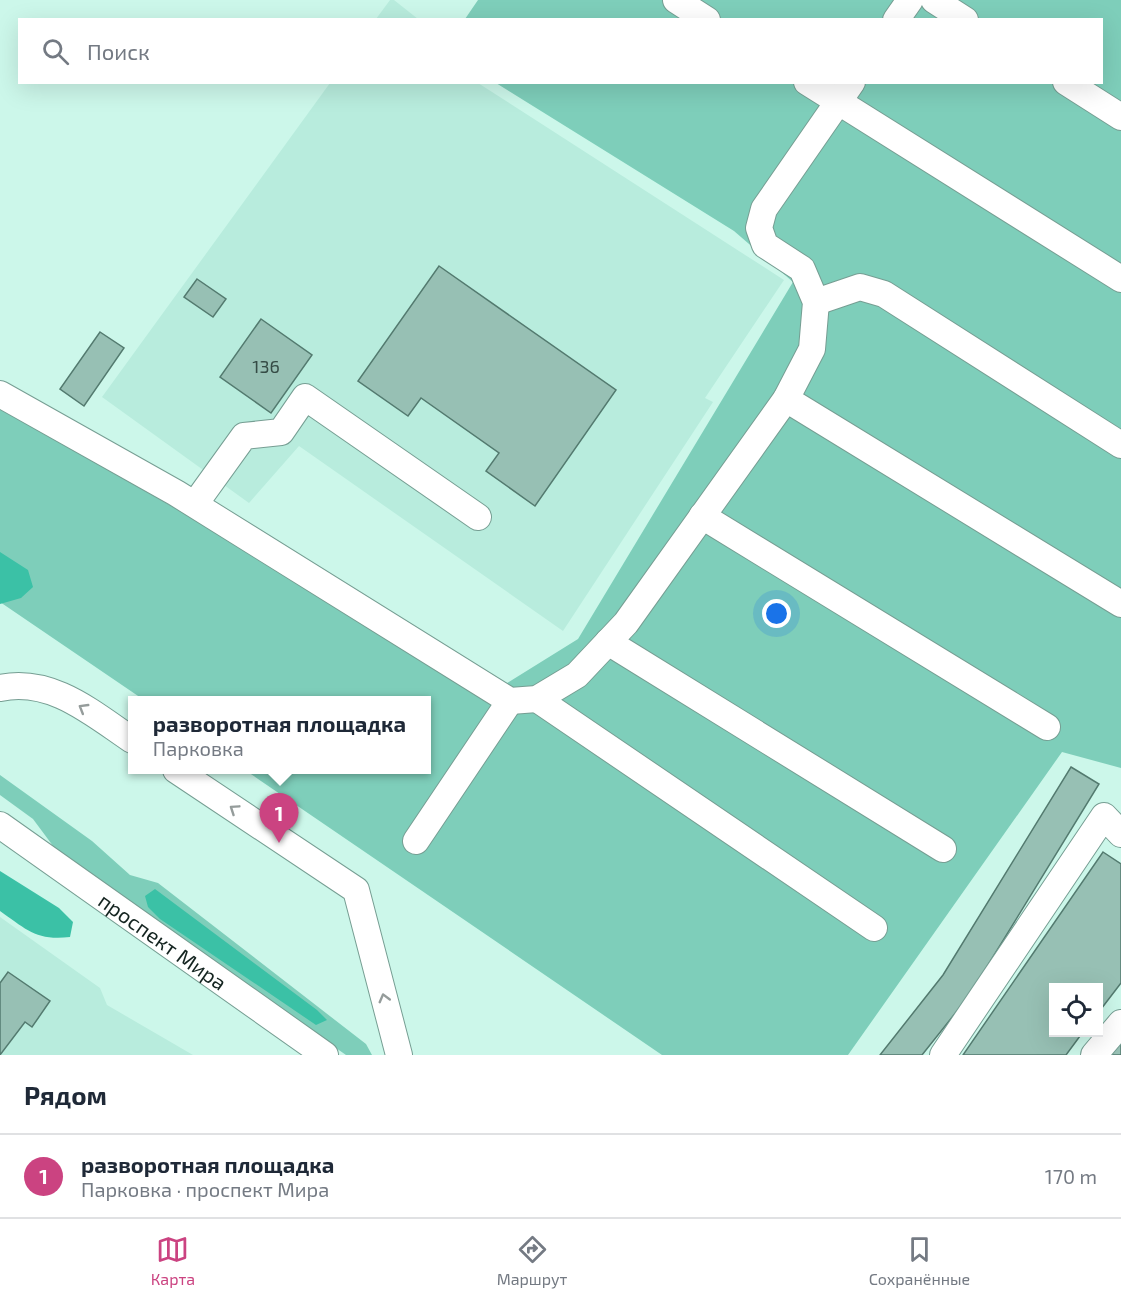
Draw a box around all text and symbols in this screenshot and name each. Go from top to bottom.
search box [18,18,1103,84]
icon: search [39,35,72,68]
text: Поиск [87,38,150,64]
house number: 136 [252,355,280,377]
your location [762,599,791,628]
popup [128,696,431,774]
one-way arrow [79,704,89,715]
text: разворотная площадка [153,710,406,736]
text: Парковка [153,736,244,760]
pin: 1 [260,794,298,843]
one-way arrow [230,805,241,816]
street label: проспект Мира [94,887,232,994]
map controls [1049,983,1103,1037]
button: locate [1049,983,1103,1037]
one-way arrow [379,994,392,1004]
text: Рядом [24,1079,107,1110]
text: разворотная площадка [81,1151,334,1177]
text: 1 [39,1164,48,1188]
text: 170 m [1045,1164,1097,1188]
text: Парковка · проспект Мира [81,1177,329,1201]
tab: Карта [151,1233,195,1288]
tab: Маршрут [497,1233,567,1288]
tab: Сохранённые [869,1233,970,1288]

